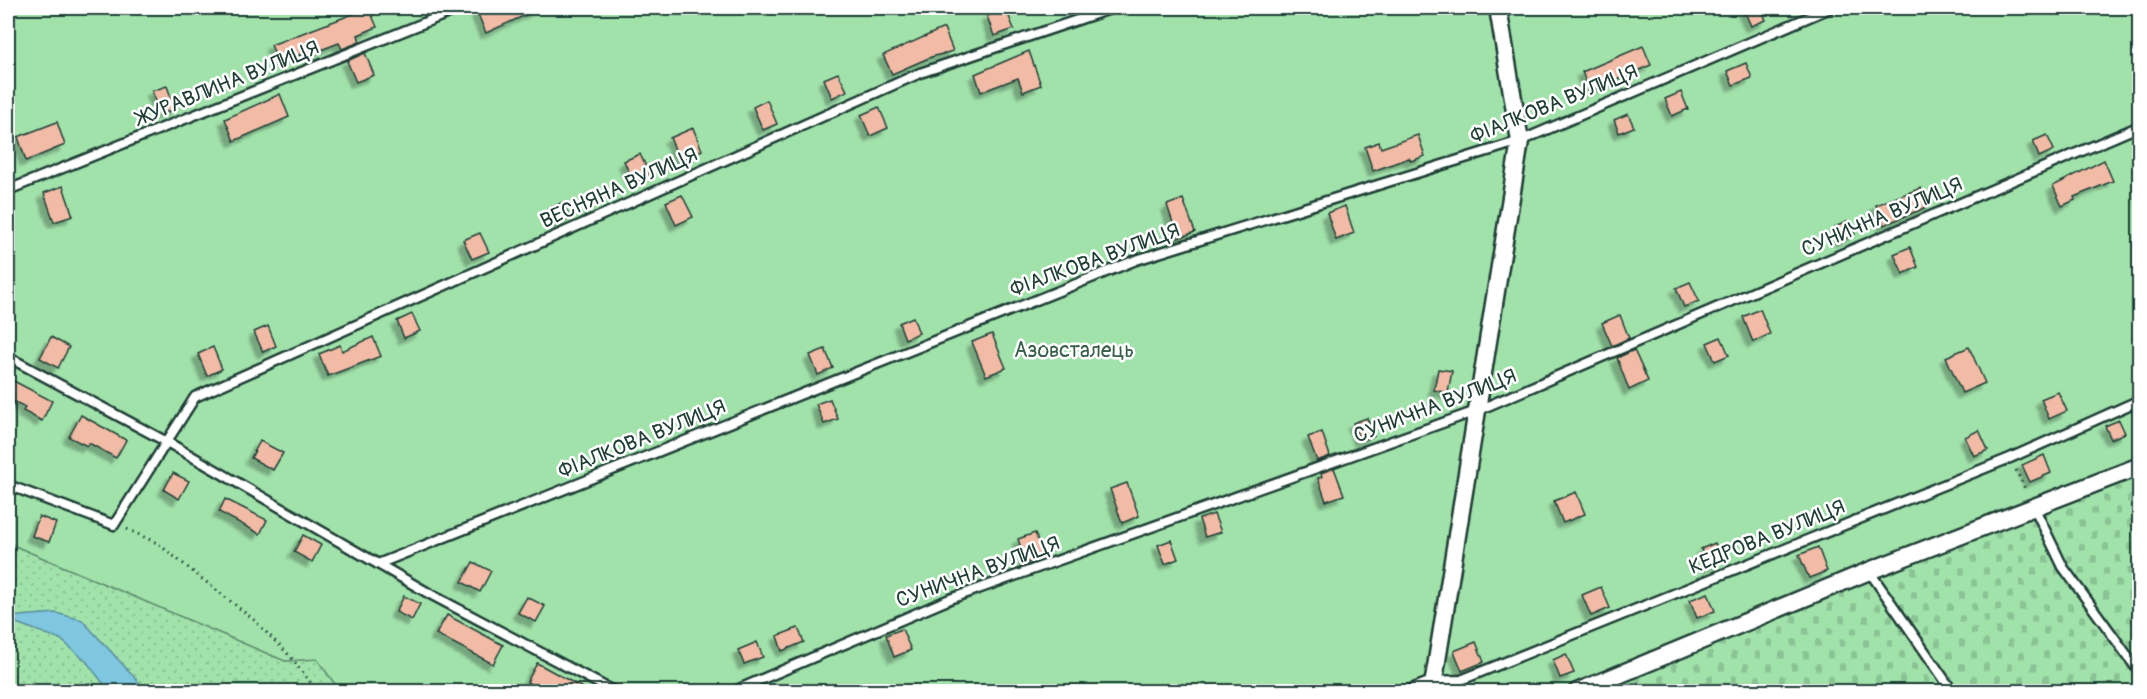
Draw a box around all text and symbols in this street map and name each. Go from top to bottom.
street label: ЖУРАВЛИНА ВУЛИЦЯ [130,34,323,133]
street label: ФІАЛКОВА ВУЛИЦЯ [1466,58,1642,150]
street label: ВЕСНЯНА ВУЛИЦЯ [536,141,702,235]
street label: СУНИЧНА ВУЛИЦЯ [1797,171,1967,263]
street label: ФІАЛКОВА ВУЛИЦЯ [1007,217,1183,303]
park label: Азовсталець [1014,337,1134,364]
street label: СУНИЧНА ВУЛИЦЯ [1350,363,1520,449]
street label: ФІАЛКОВА ВУЛИЦЯ [554,393,730,485]
street label: КЕДРОВА ВУЛИЦЯ [1685,493,1849,581]
street label: СУНИЧНА ВУЛИЦЯ [892,530,1064,614]

